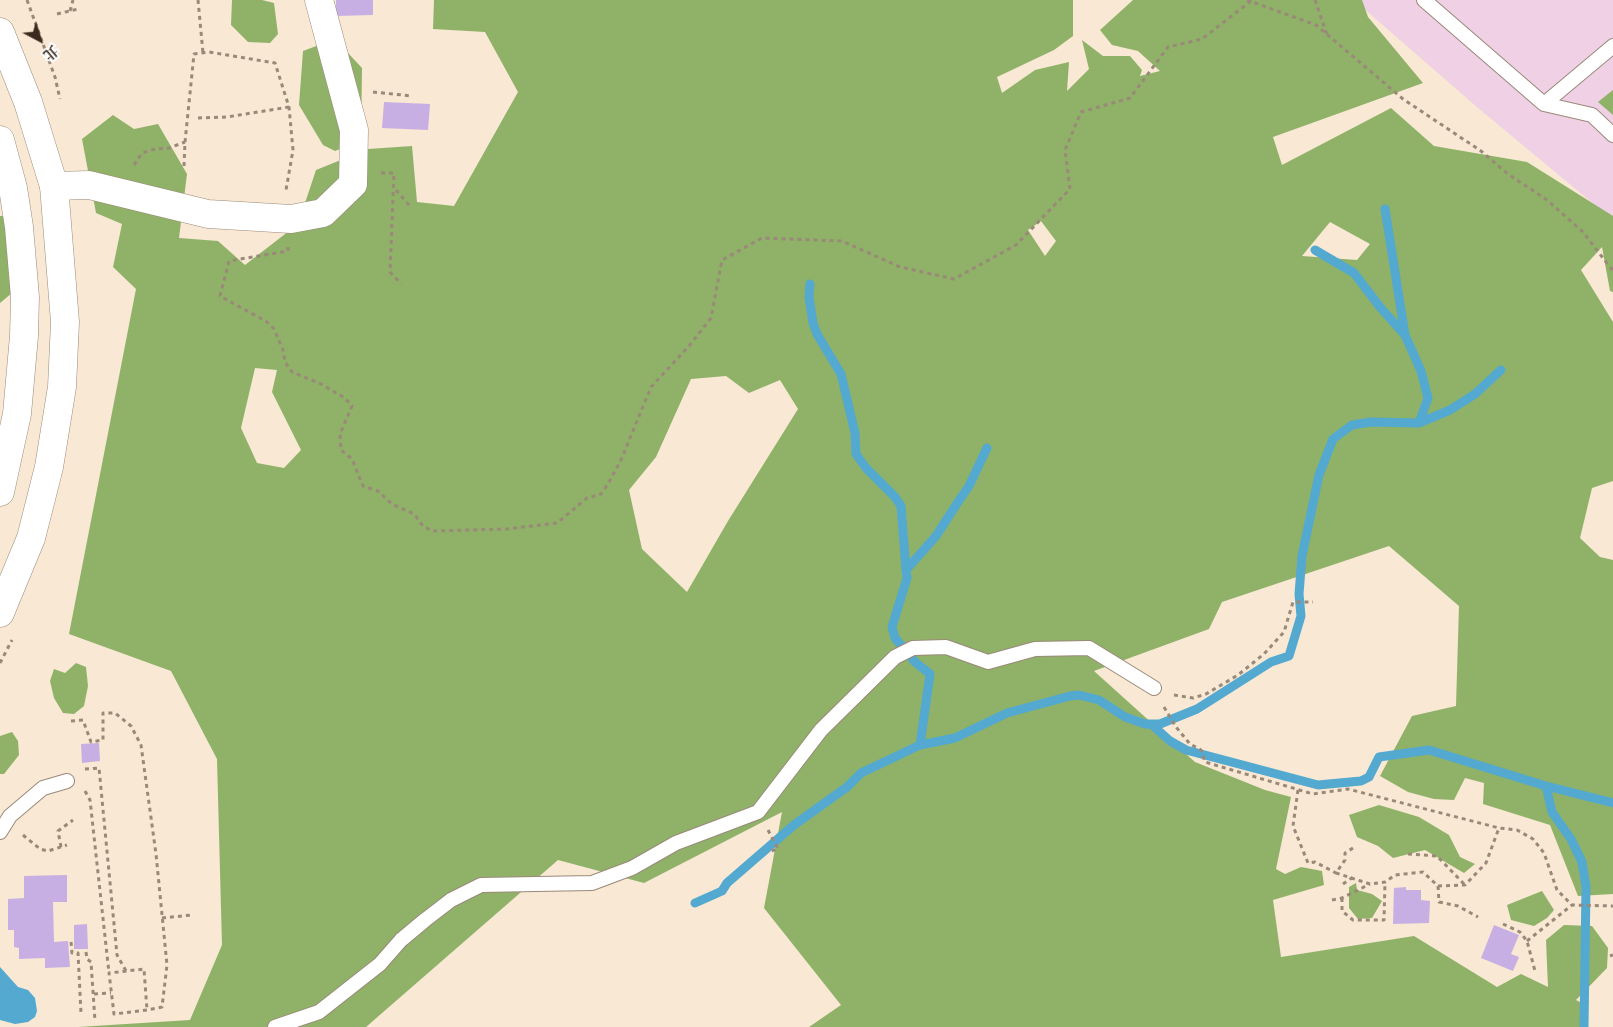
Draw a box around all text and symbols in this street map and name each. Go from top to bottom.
north arrow [15,15,65,65]
text: 北 [38,40,61,64]

